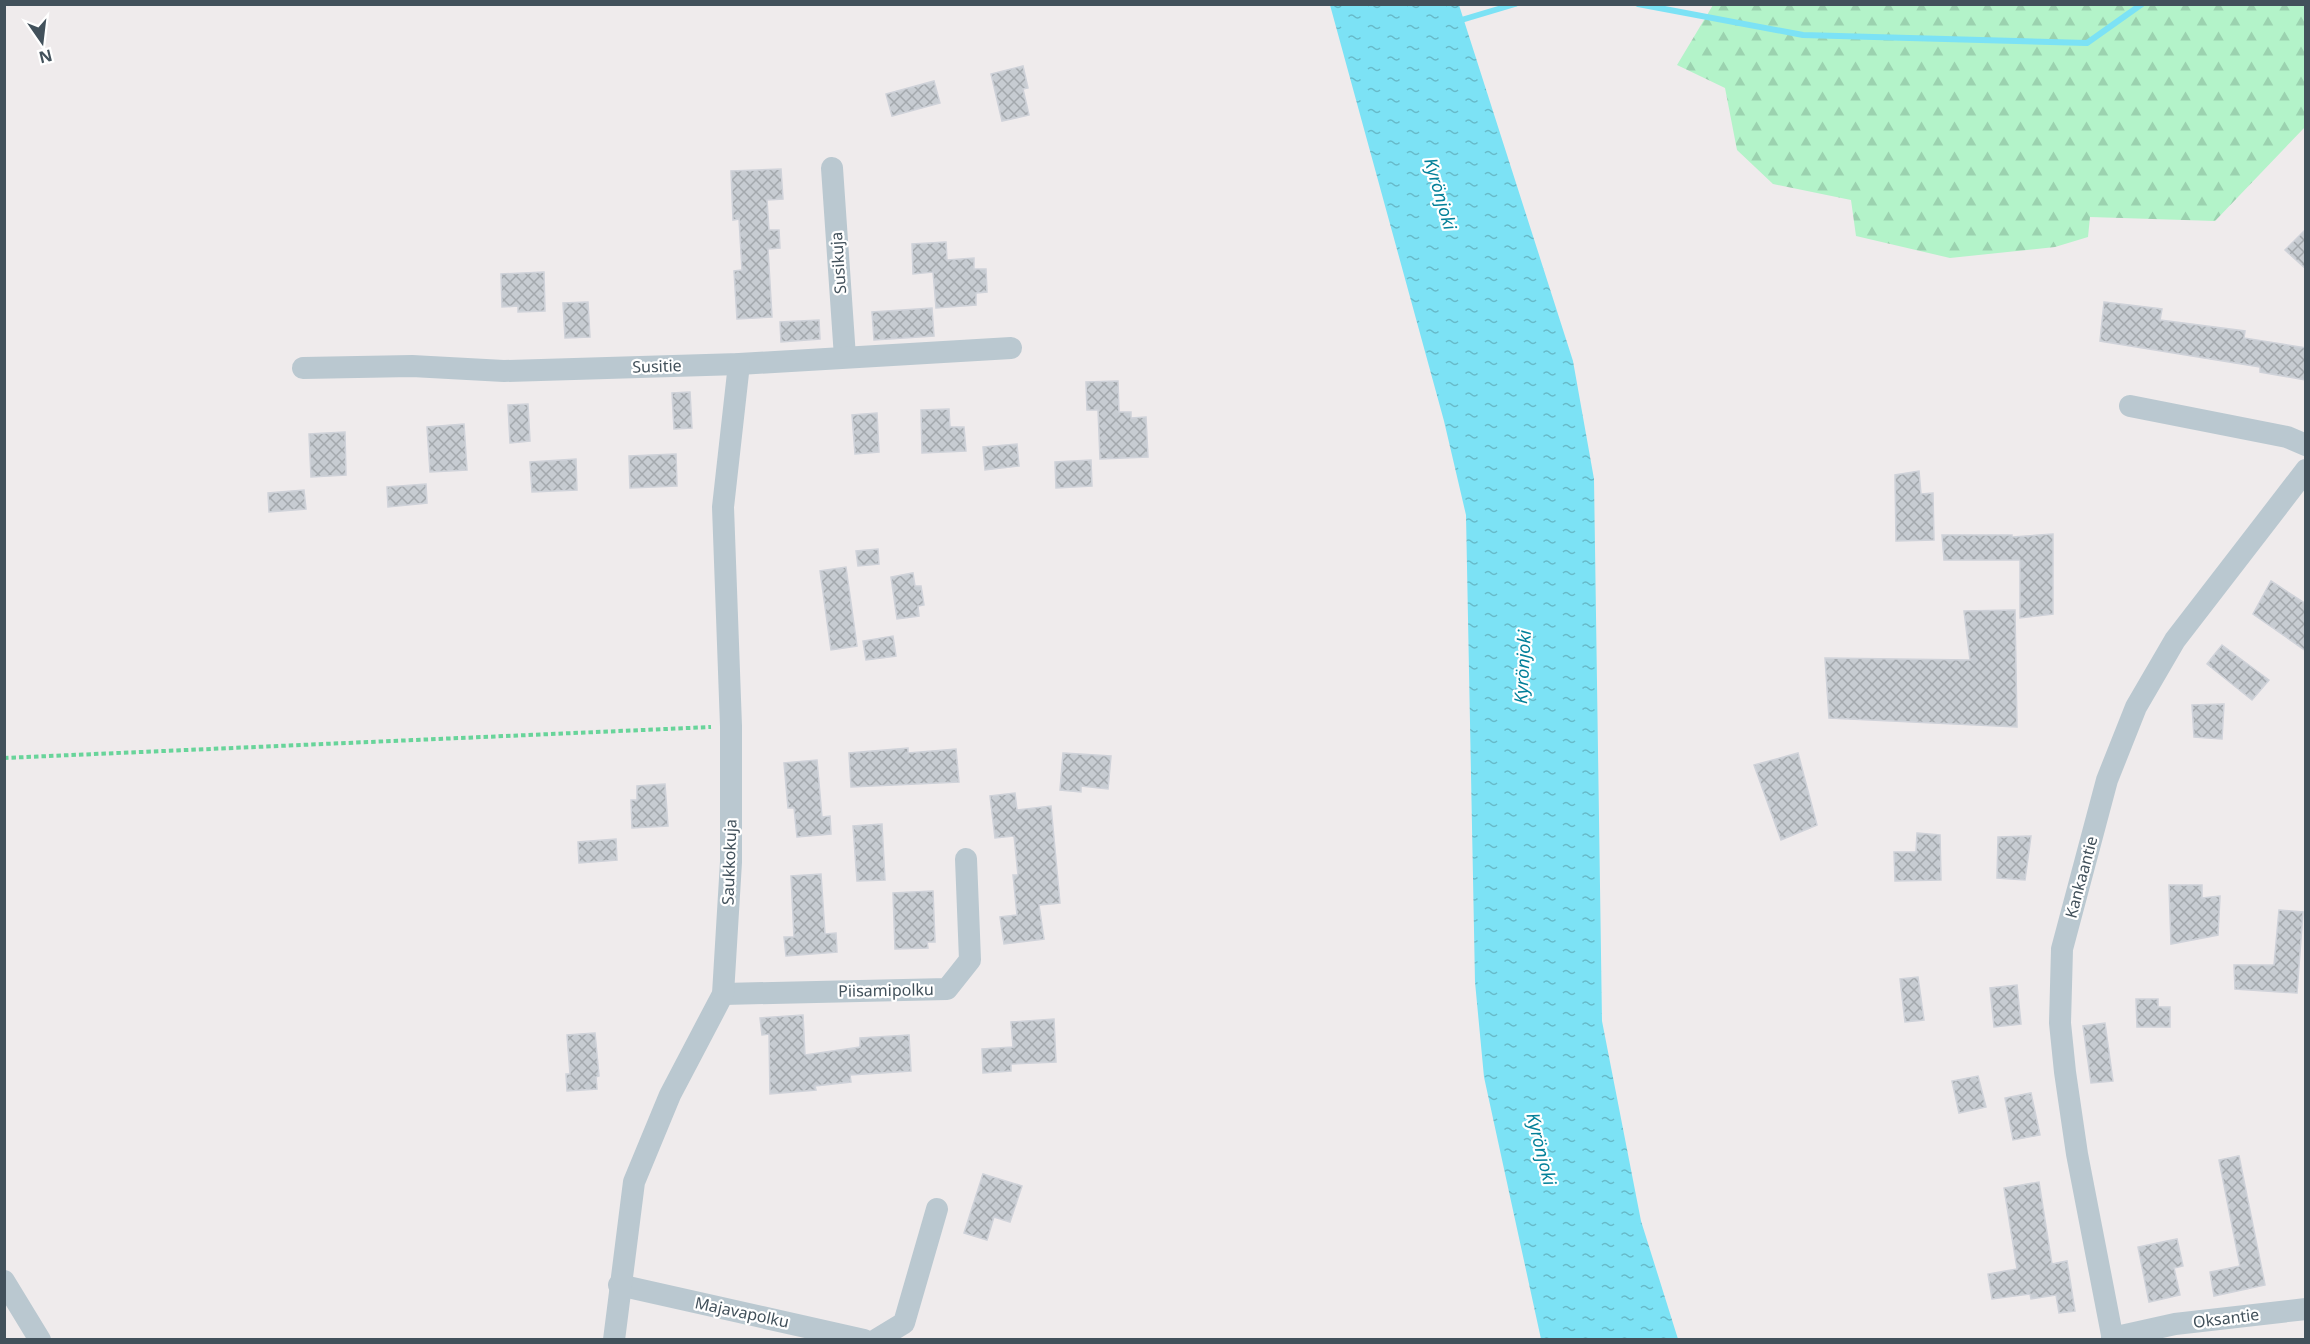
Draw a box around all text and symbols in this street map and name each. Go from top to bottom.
north arrow [12,12,72,72]
text: N [37,44,55,69]
water label: Kyrönjoki [1419,155,1463,233]
street label: Susikuja [825,231,851,295]
street label: Susitie [632,354,682,378]
water label: Kyrönjoki [1508,629,1536,705]
street label: Saukkokuja [717,819,741,905]
street label: Kankaantie [2059,834,2103,920]
street label: Piisamipolku [838,978,934,1002]
water label: Kyrönjoki [1521,1110,1563,1188]
street label: Majavapolku [693,1291,791,1333]
street label: Oksantie [2192,1303,2260,1333]

